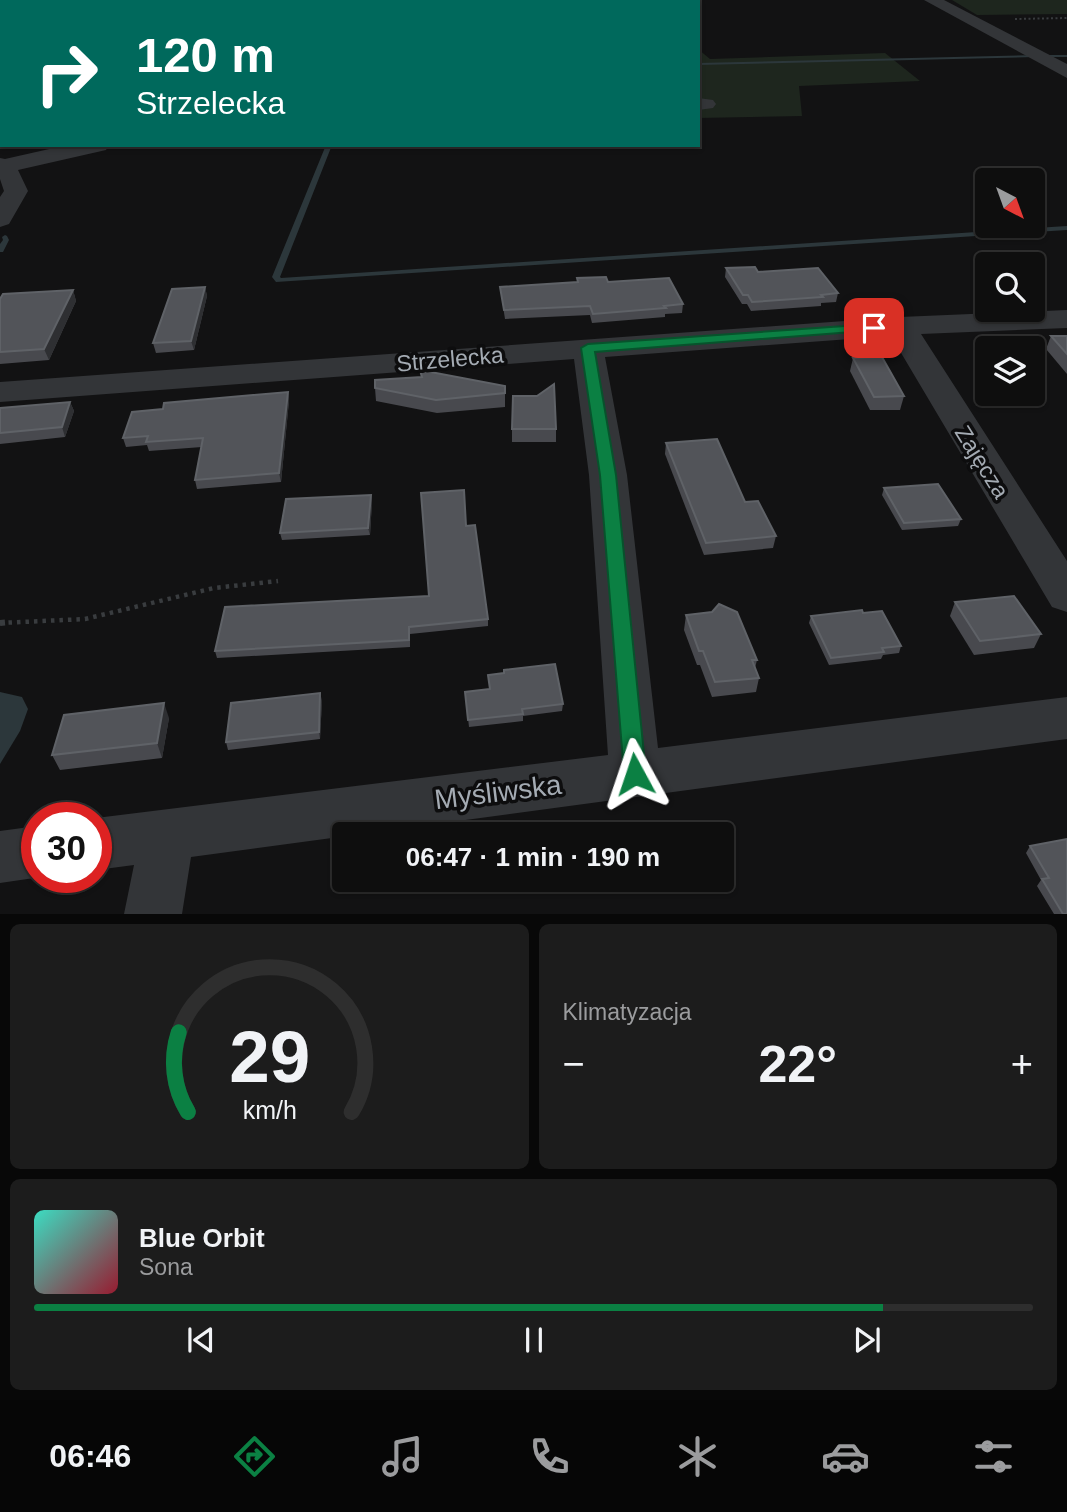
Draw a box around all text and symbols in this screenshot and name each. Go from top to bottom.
icon: right [21,28,112,119]
text: 120 m [136,28,275,82]
text: Strzelecka [136,85,285,121]
north arrow [975,168,1045,238]
map controls [975,168,1045,406]
button: search [975,252,1045,322]
pin [844,298,904,358]
icon: arrive [855,309,893,347]
button: layers [975,336,1045,406]
street label: Strzelecka [395,341,505,377]
street label: Zajęcza [950,421,1014,503]
position arrow [598,737,672,811]
street label: Myśliwska [433,769,564,815]
speed limit sign: 30 [21,802,112,893]
text: 06:47 · 1 min · 190 m [406,842,660,872]
text: Klimatyzacja [563,999,692,1025]
text: 29 [229,1017,310,1098]
text: 22° [758,1035,837,1093]
text: − [563,1043,585,1085]
text: + [1011,1043,1033,1085]
text: km/h [242,1096,296,1124]
text: Blue Orbit [139,1223,265,1253]
text: Sona [139,1254,193,1280]
icon: previous [182,1321,220,1359]
icon: pause [515,1321,553,1359]
icon: next [848,1321,886,1359]
icon: directions [230,1432,279,1481]
icon: music [378,1432,427,1481]
icon: phone [525,1432,574,1481]
icon: climate [673,1432,722,1481]
icon: car [821,1432,870,1481]
icon: filters [969,1432,1018,1481]
text: 06:46 [49,1438,131,1474]

